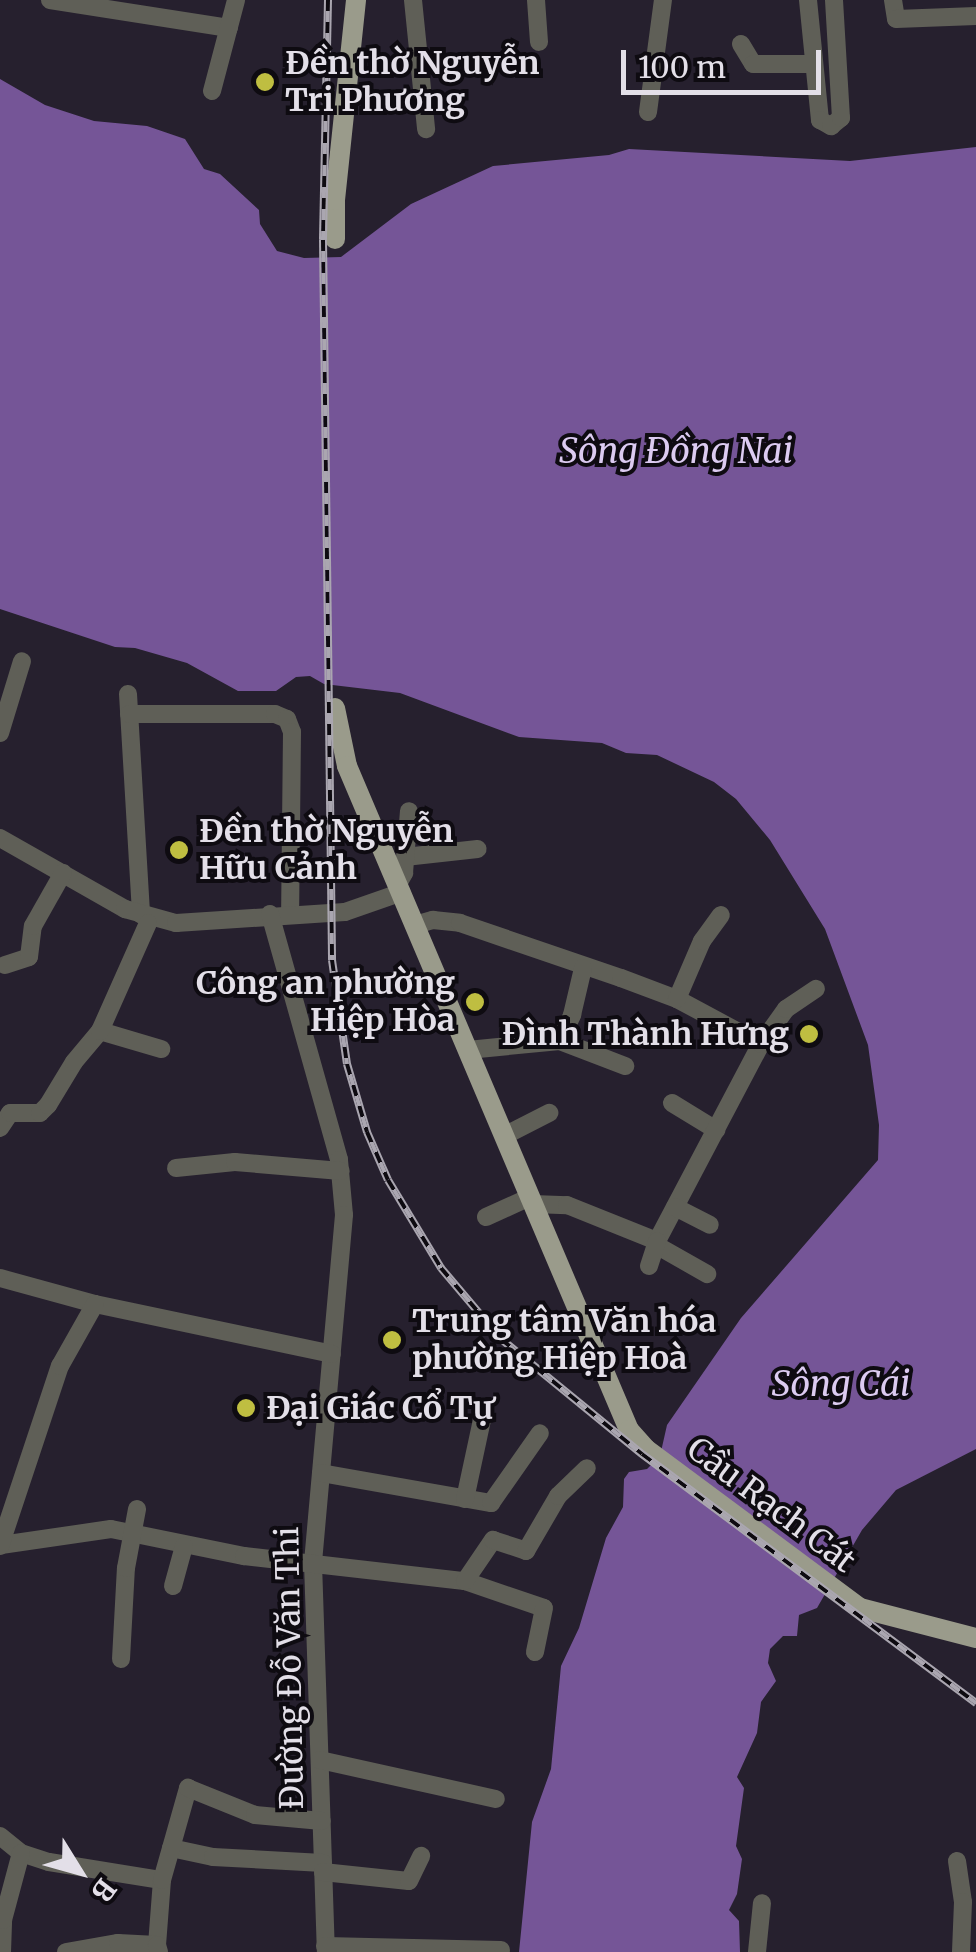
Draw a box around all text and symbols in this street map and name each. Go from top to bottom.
scale bar [626,30,826,92]
place label: Đền thờ Nguyễn Tri Phương [285,45,539,120]
text: 100 m [638,48,726,86]
marker: Đền thờ Nguyễn Tri Phương [254,71,276,93]
water label: Sông Đồng Nai [559,430,793,472]
place label: Đền thờ Nguyễn Hữu Cảnh [199,813,453,888]
marker: Đền thờ Nguyễn Hữu Cảnh [168,839,190,861]
place label: Công an phường Hiệp Hòa [196,965,455,1040]
marker: Công an phường Hiệp Hòa [464,991,486,1013]
place label: Đình Thành Hưng [502,1015,789,1053]
marker: Đình Thành Hưng [798,1023,820,1045]
place label: Trung tâm Văn hóa phường Hiệp Hoà [412,1303,716,1378]
marker: Trung tâm Văn hóa phường Hiệp Hoà [381,1329,403,1351]
water label: Sông Cái [772,1363,910,1405]
place label: Đại Giác Cổ Tự [266,1389,493,1427]
marker: Đại Giác Cổ Tự [235,1397,257,1419]
street label: Cầu Rạch Cát [679,1429,863,1581]
street label: Đường Đỗ Văn Thi [268,1526,312,1810]
north arrow [30,1822,130,1922]
text: B [84,1871,124,1909]

